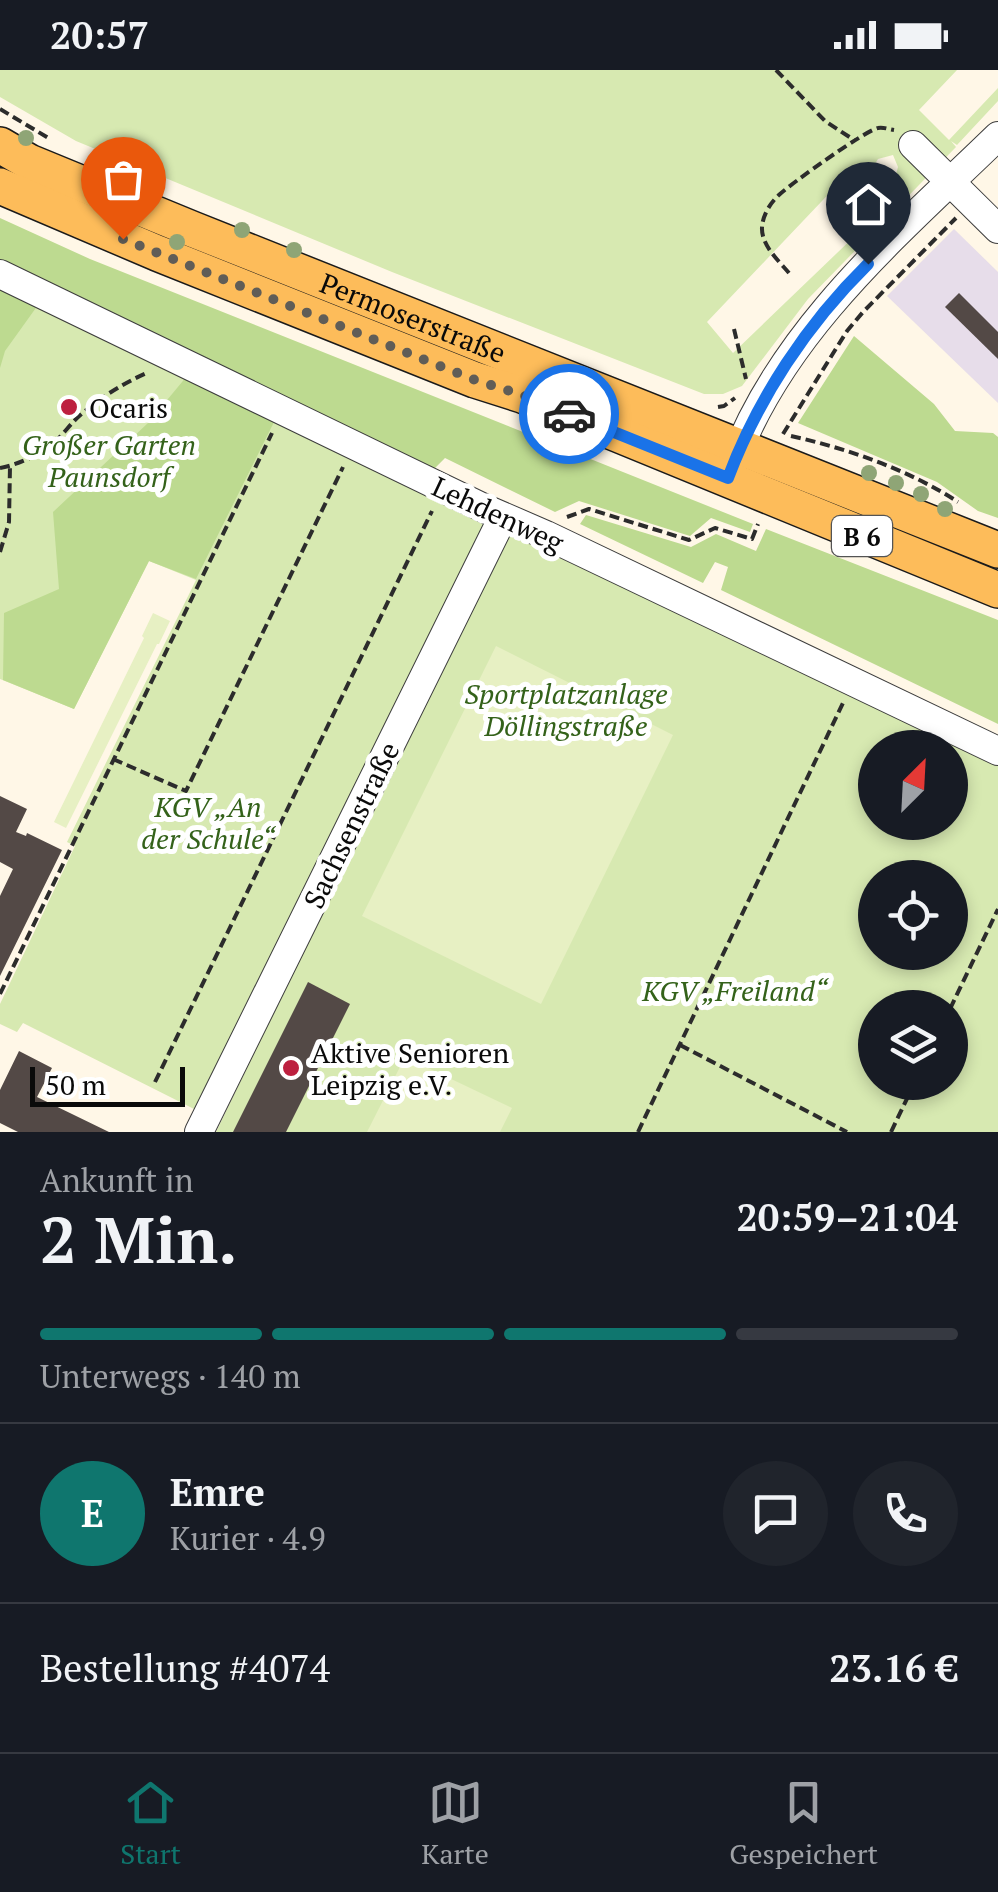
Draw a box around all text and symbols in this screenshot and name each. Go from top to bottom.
text: 20:57 [50,10,149,60]
pin [81,137,166,240]
icon: bag [96,152,151,207]
pin [826,162,911,265]
icon: home [841,177,896,232]
street label: Permoserstraße [315,264,511,371]
courier [519,364,619,464]
icon: car [542,387,597,442]
place label: Ocaris [89,389,168,426]
marker: Ocaris [58,396,80,418]
park label: Großer Garten Paunsdorf [22,426,196,495]
street label: Lehdenweg [426,467,571,561]
road number: B 6 [832,516,892,556]
park label: Sportplatzanlage Döllingstraße [464,675,668,744]
north arrow [858,730,968,840]
map controls [858,730,968,1100]
street label: Sachsenstraße [295,736,407,914]
park label: KGV „An der Schule“ [141,788,277,857]
button: locate [858,860,968,970]
park label: KGV „Freiland“ [641,972,830,1009]
button: layers [858,990,968,1100]
place label: Aktive Senioren Leipzig e.V. [311,1034,509,1103]
marker: Aktive Senioren Leipzig e.V. [280,1057,302,1079]
scale bar [30,1062,185,1106]
text: 50 m [45,1066,106,1103]
text: Ankunft in [40,1159,194,1201]
text: 20:59–21:04 [736,1192,958,1242]
text: 2 Min. [40,1195,237,1282]
text: Unterwegs · 140 m [40,1355,301,1397]
button: chat [723,1461,828,1566]
button: phone [853,1461,958,1566]
text: Emre [170,1467,265,1517]
text: E [81,1488,104,1538]
text: Kurier · 4.9 [170,1517,326,1559]
text: Bestellung #4074 [40,1643,330,1693]
text: 23.16 € [829,1643,958,1693]
tab: Start [120,1775,181,1872]
tab: Karte [421,1775,489,1872]
tab: Gespeichert [729,1775,878,1872]

